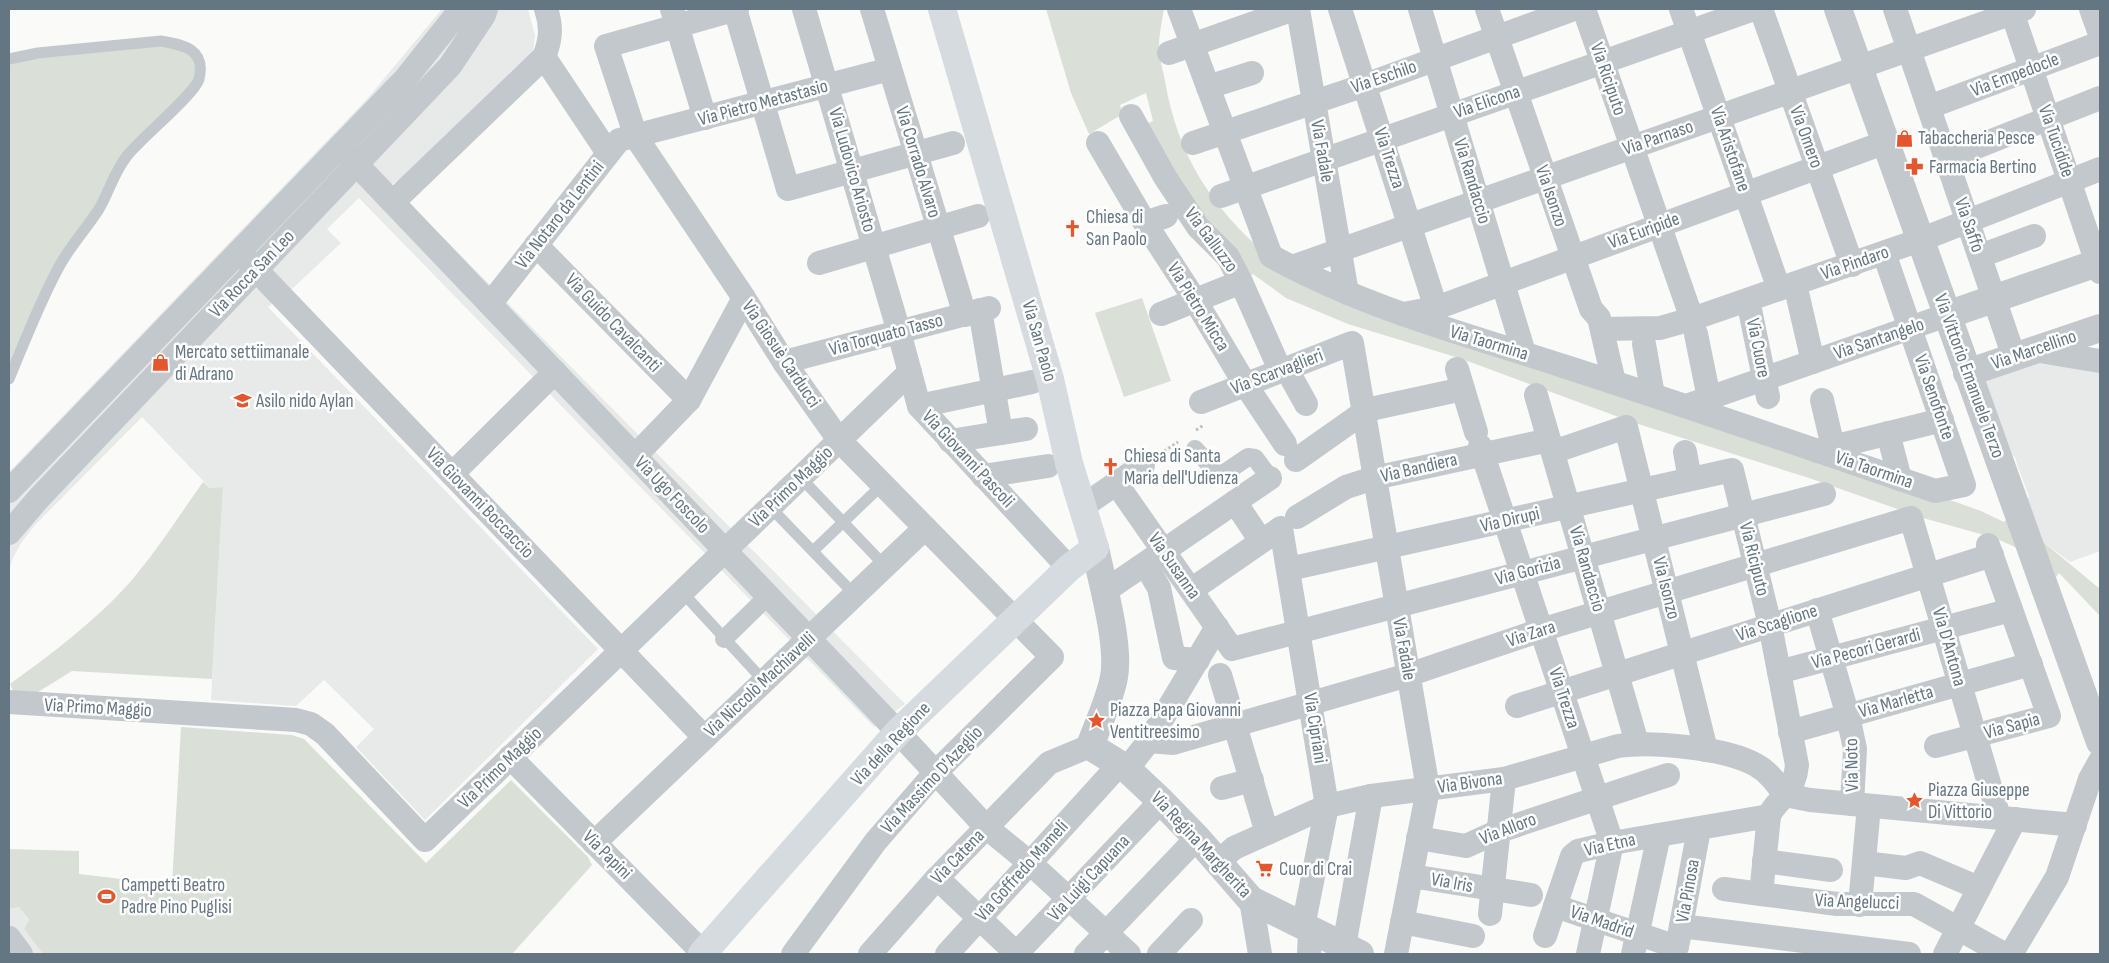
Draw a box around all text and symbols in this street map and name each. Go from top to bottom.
street label: Via Riciputo [1585,40,1631,118]
street label: Via Empedocle [1968,48,2062,102]
street label: Via Eschilo [1348,55,1420,99]
street label: Via Pietro Metastasio [696,75,830,131]
street label: Via Elicona [1451,80,1523,124]
street label: Via Tucidide [2033,102,2079,180]
street label: Via Corrado Alvaro [890,103,946,221]
street label: Via Aristofane [1705,103,1755,195]
street label: Via Omero [1784,103,1828,171]
street label: Via Ludovico Ariosto [823,105,881,235]
street label: Via Parnaso [1620,115,1696,161]
street label: Via Fadale [1305,118,1339,184]
street label: Via Trezza [1368,125,1410,191]
place label: Tabaccheria Pesce [1918,127,2035,150]
shop icon: Tabaccheria Pesce [1894,128,1914,148]
street label: Via Randaccio [1448,135,1496,227]
street label: Via Notaro da Lentini [511,156,609,274]
place label: Farmacia Bertino [1929,156,2037,179]
pharmacy icon: Farmacia Bertino [1905,157,1925,177]
street label: Via Isonzo [1530,162,1572,230]
street label: Via Saffo [1949,195,1989,255]
street label: Via Galluzzo [1179,203,1243,277]
place label: Chiesa di San Paolo [1086,206,1147,251]
street label: Via Euripide [1605,208,1683,254]
church icon: Chiesa di San Paolo [1062,218,1082,238]
street label: Via Rocca San Leo [204,225,300,323]
street label: Via Pindaro [1818,241,1892,285]
street label: Via Pietro Micca [1162,258,1234,356]
street label: Via Guido Cavalcanti [560,269,666,377]
street label: Via Vittorio Emanuele Terzo [1929,291,2009,461]
street label: Via Giosuè Carducci [737,296,825,412]
street label: Via San Paolo [1016,298,1062,384]
street label: Via Torquato Tasso [827,309,945,361]
street label: Via Santangelo [1831,313,1927,365]
street label: Via Cuore [1741,316,1775,380]
street label: Via Taormina [1447,320,1531,366]
street label: Via Marcellino [1988,325,2080,375]
place label: Mercato settiimanale di Adrano [175,341,309,386]
street label: Via Scarvaglieri [1228,344,1326,400]
street label: Via Senofonte [1909,351,1959,443]
shop icon: Mercato settiimanale di Adrano [151,353,171,373]
place label: Asilo nido Aylan [255,390,354,413]
school or university icon: Asilo nido Aylan [232,391,252,411]
street label: Via Giovanni Pascoli [917,405,1019,513]
street label: Via Primo Maggio [744,441,838,533]
street label: Via Giovanni Boccaccio [421,443,539,563]
place label: Chiesa di Santa Maria dell'Udienza [1124,445,1238,490]
street label: Via Taormina [1832,446,1916,494]
street label: Via Bandiera [1378,448,1460,488]
street label: Via Ugo Foscolo [629,452,715,538]
church icon: Chiesa di Santa Maria dell'Udienza [1100,457,1120,477]
street label: Via Dirupi [1478,502,1542,538]
street label: Via Riciputo [1734,520,1774,598]
street label: Via Randaccio [1564,523,1610,615]
street label: Via Susanna [1143,528,1205,604]
street label: Via Gorizia [1493,551,1563,591]
street label: Via Isonzo [1647,554,1685,622]
street label: Via Scaglione [1734,599,1820,647]
street label: Via D'Antona [1927,605,1971,689]
street label: Via Zara [1504,615,1558,653]
street label: Via Fadale [1387,616,1421,682]
street label: Via Pecori Gerardi [1809,623,1923,675]
street label: Via Niccolò Machiavelli [700,628,820,742]
street label: Via Trezza [1543,665,1585,731]
street label: Via Marletta [1856,680,1936,724]
street label: Via Cipriani [1298,691,1332,765]
street label: Via Primo Maggio [44,694,152,722]
street label: Via della Regione [846,697,936,791]
place label: Piazza Papa Giovanni Ventitreesimo [1110,699,1241,744]
street label: Via Sapia [1982,708,2042,744]
place icon: Piazza Papa Giovanni Ventitreesimo [1086,711,1106,731]
street label: Via Massimo D'Azeglio [876,721,988,839]
street label: Via Primo Maggio [453,722,547,814]
street label: Via Noto [1840,738,1864,792]
street label: Via Bivona [1436,767,1504,799]
place label: Piazza Giuseppe Di Vittorio [1928,779,2030,824]
street label: Via Regina Margherita [1146,787,1256,903]
place icon: Piazza Giuseppe Di Vittorio [1904,791,1924,811]
street label: Via Alloro [1476,808,1540,850]
street label: Via Goffredo Mameli [971,816,1073,926]
street label: Via Papini [577,825,637,885]
street label: Via Catena [926,825,990,889]
street label: Via Etna [1582,828,1638,862]
street label: Via Luigi Capuana [1043,830,1135,926]
street label: Via Pinosa [1671,857,1705,925]
place label: Cuor di Crai [1279,858,1352,881]
supermarket icon: Cuor di Crai [1255,859,1275,879]
street label: Via Iris [1429,868,1475,898]
place label: Campetti Beatro Padre Pino Puglisi [121,874,232,919]
sports icon: Campetti Beatro Padre Pino Puglisi [97,886,117,906]
street label: Via Angelucci [1814,889,1900,915]
street label: Via Madrid [1567,900,1637,944]

